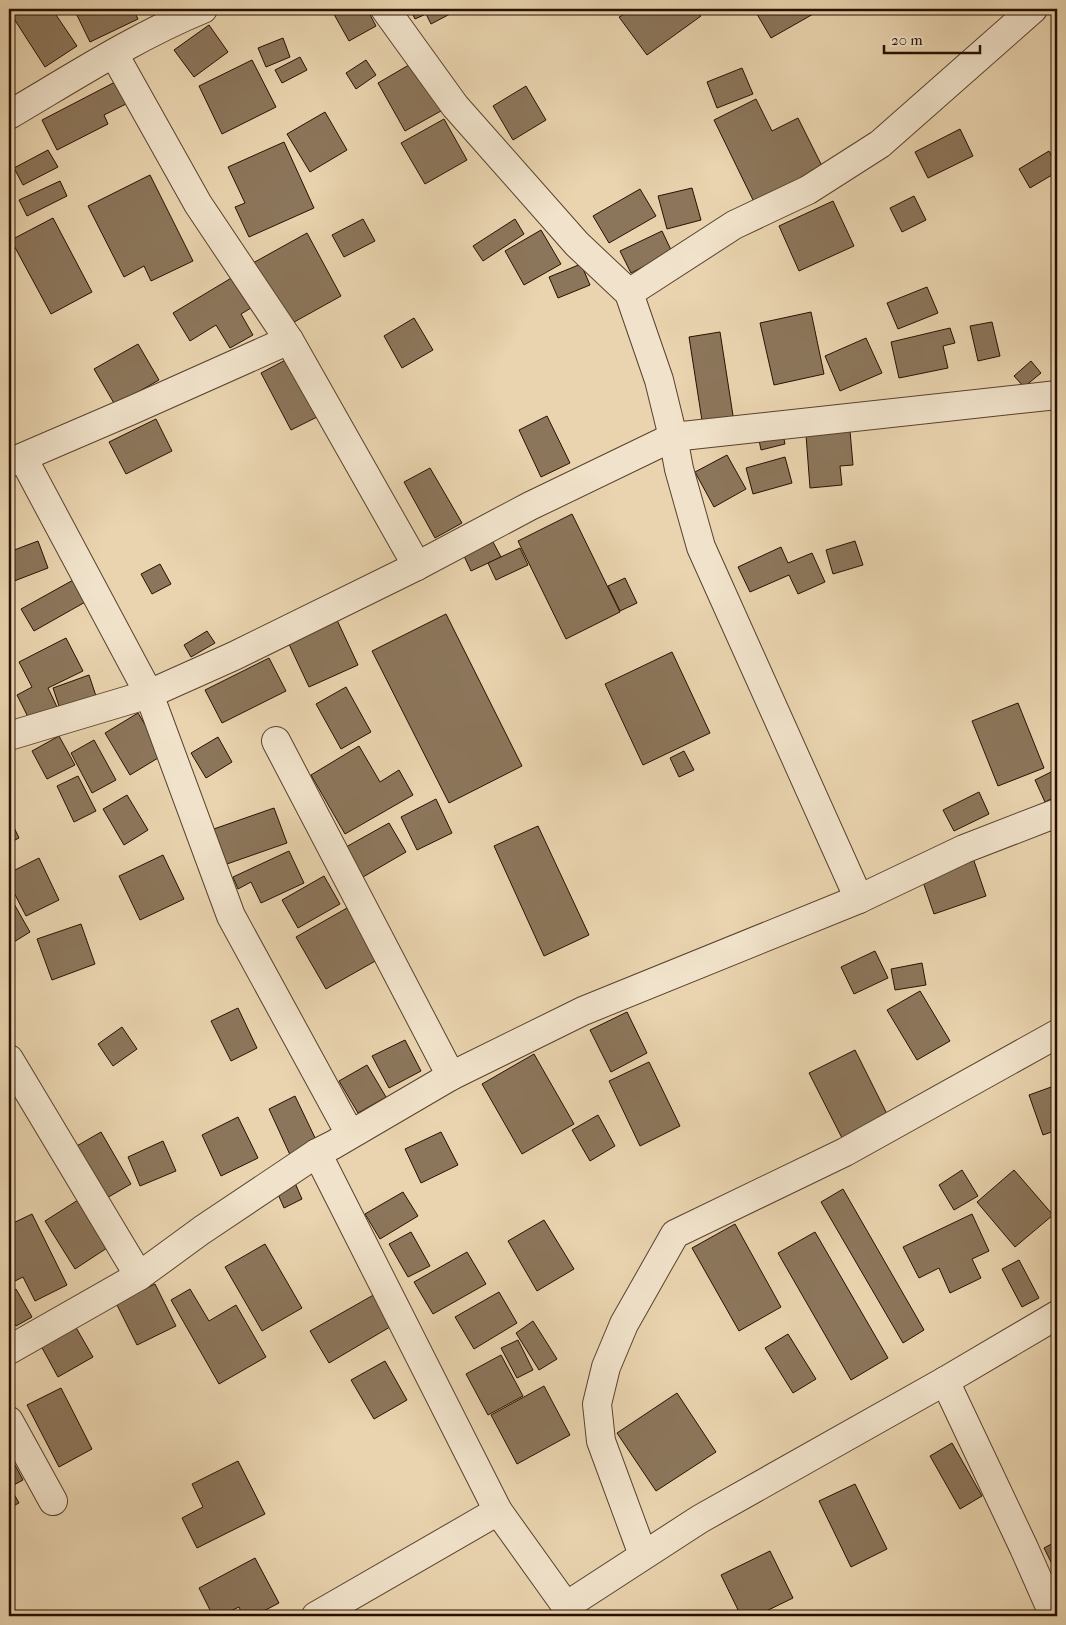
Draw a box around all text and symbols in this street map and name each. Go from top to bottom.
scale bar [884,22,980,54]
text: 20 m [891,31,923,49]

